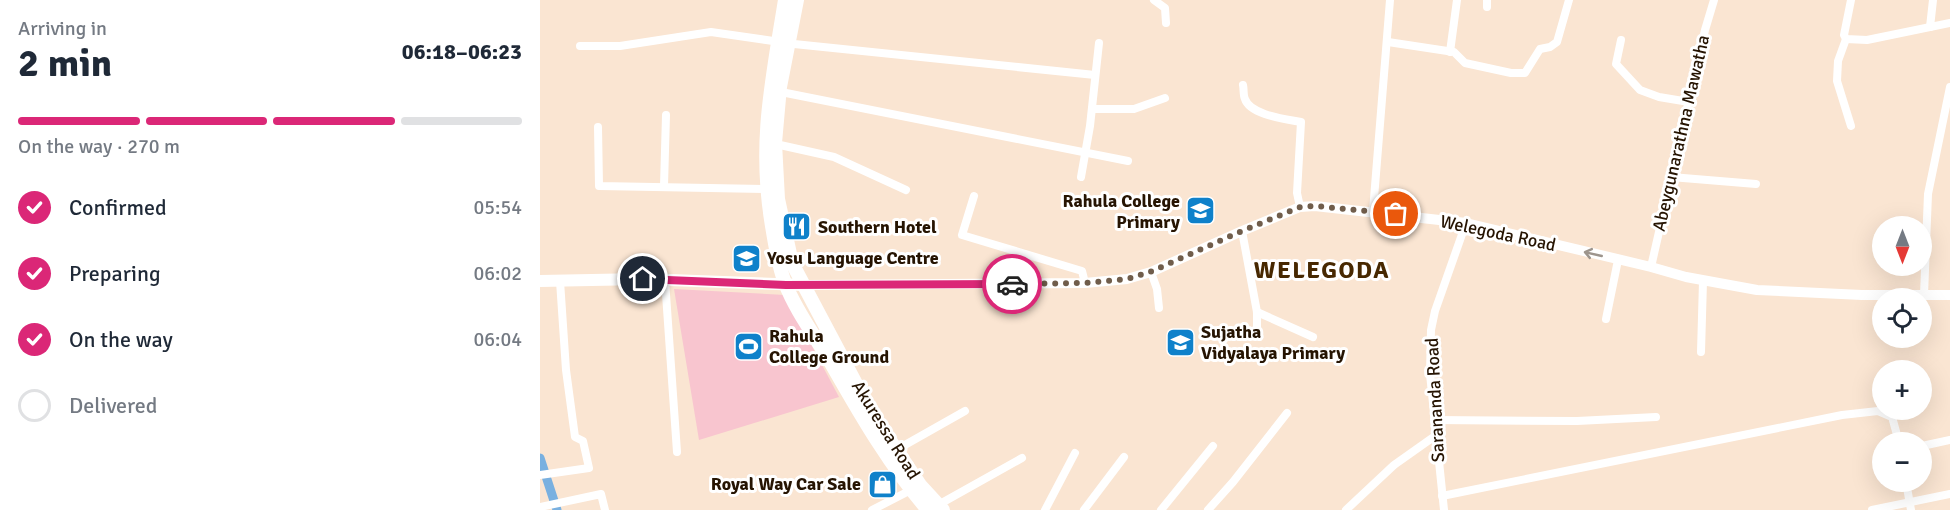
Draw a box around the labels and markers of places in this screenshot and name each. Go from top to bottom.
pin [1370,188,1421,239]
place label: Rahula College Primary [1063,190,1180,233]
school or university icon: Rahula College Primary [1185,195,1217,227]
restaurant icon: Southern Hotel [781,211,813,243]
place label: Southern Hotel [818,216,937,238]
school or university icon: Yosu Language Centre [730,242,762,274]
place label: Yosu Language Centre [766,247,939,269]
pin [617,253,668,304]
place label: Sujatha Vidyalaya Primary [1201,321,1345,364]
place label: Rahula College Ground [769,325,889,368]
school or university icon: Sujatha Vidyalaya Primary [1164,326,1196,358]
sports icon: Rahula College Ground [732,330,764,362]
shop icon: Royal Way Car Sale [866,468,898,500]
place label: Royal Way Car Sale [711,473,861,495]

